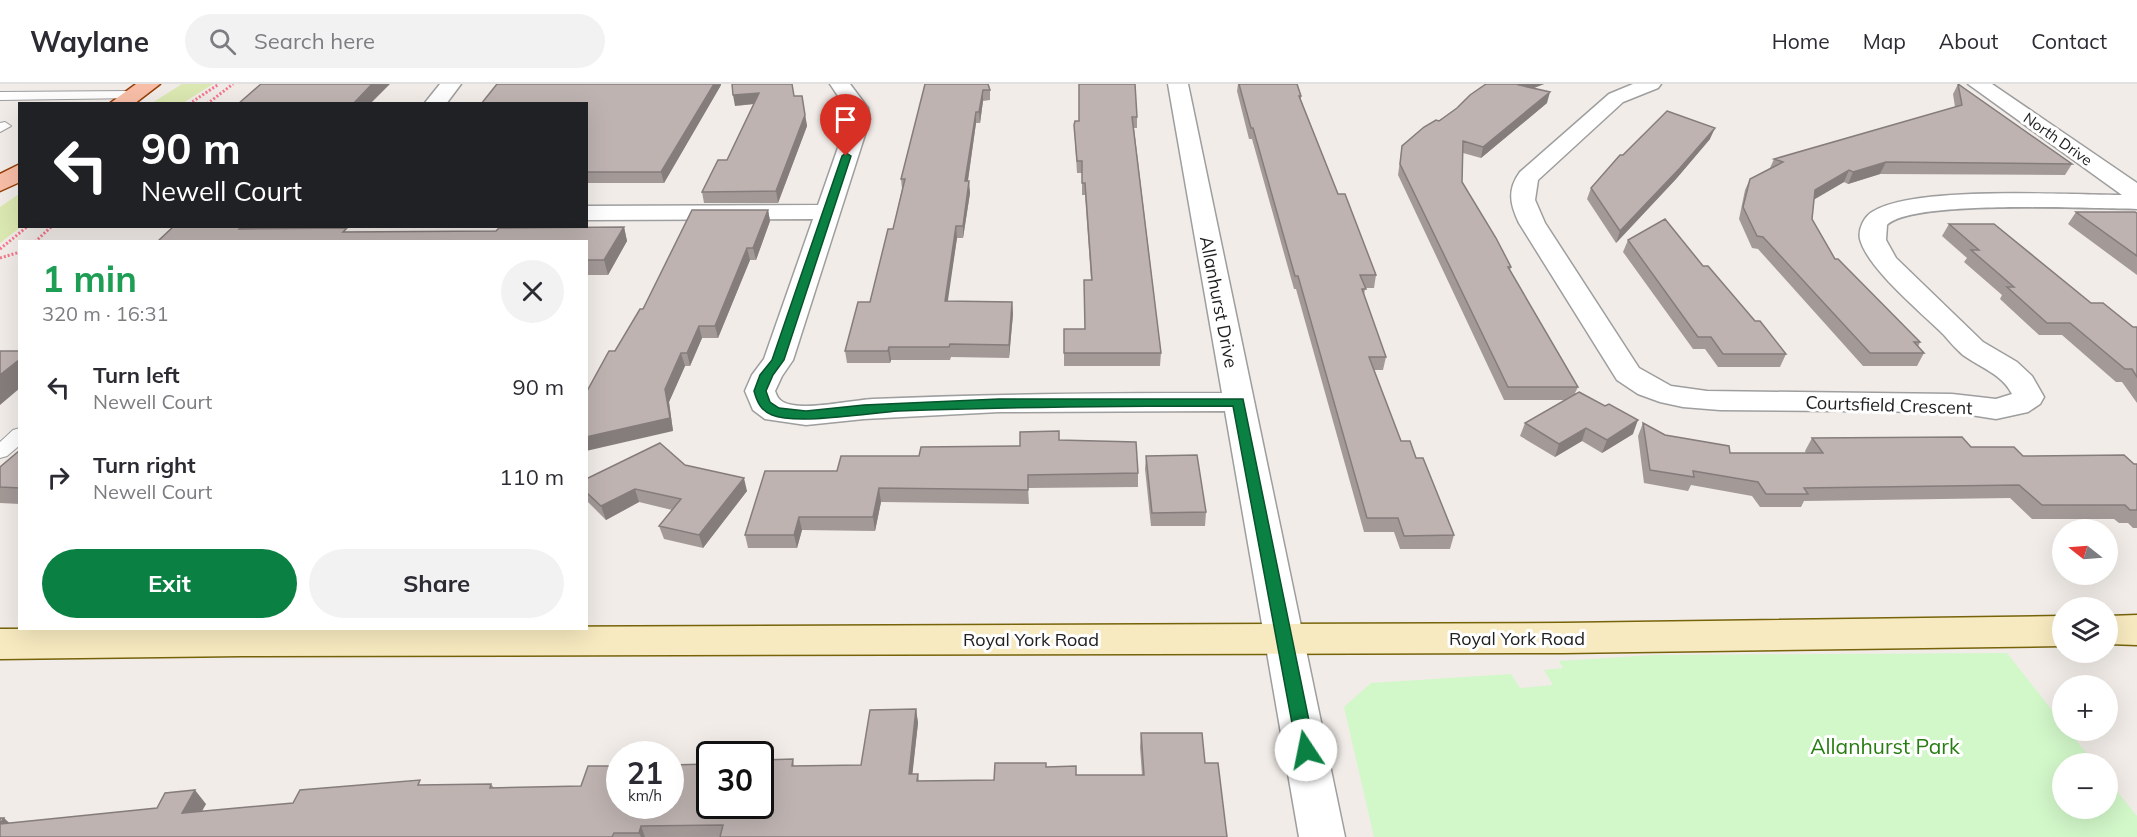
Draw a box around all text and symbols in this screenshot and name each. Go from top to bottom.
search box [185,14,605,68]
text: Waylane [30,24,149,59]
icon: search [206,25,239,58]
text: Search here [254,27,375,55]
text: Home [1772,28,1830,54]
text: Map [1863,28,1906,54]
text: About [1939,28,1998,54]
text: Contact [2031,28,2107,54]
pin [820,94,871,156]
icon: arrive [829,103,862,136]
street label: North Drive [2020,108,2096,170]
text: 90 m [141,122,241,175]
icon: left [42,126,120,204]
text: Newell Court [141,174,302,208]
street label: Allanhurst Drive [1195,234,1243,370]
text: 1 min [42,256,137,301]
button: close [501,260,564,323]
text: 320 m · 16:31 [42,301,168,326]
text: Turn left [93,361,180,389]
icon: left [42,371,75,404]
text: 90 m [513,373,564,401]
text: Newell Court [93,389,212,414]
street label: Courtsfield Crescent [1805,391,1973,419]
text: Turn right [93,451,196,479]
icon: right [42,461,75,494]
text: 110 m [499,463,564,491]
text: Newell Court [93,479,212,504]
north arrow [2052,519,2118,585]
map controls [2052,519,2118,819]
button: Exit [42,549,297,618]
button: Share [309,549,564,618]
button: layers [2052,597,2118,663]
street label: Royal York Road [1449,627,1585,650]
street label: Royal York Road [963,628,1099,651]
button: + [2052,675,2118,741]
position arrow [1274,718,1338,782]
park label: Allanhurst Park [1810,733,1960,759]
speed limit sign: 30 [696,741,774,819]
button: − [2052,753,2118,819]
text: 21 [627,754,663,792]
text: km/h [628,786,662,805]

